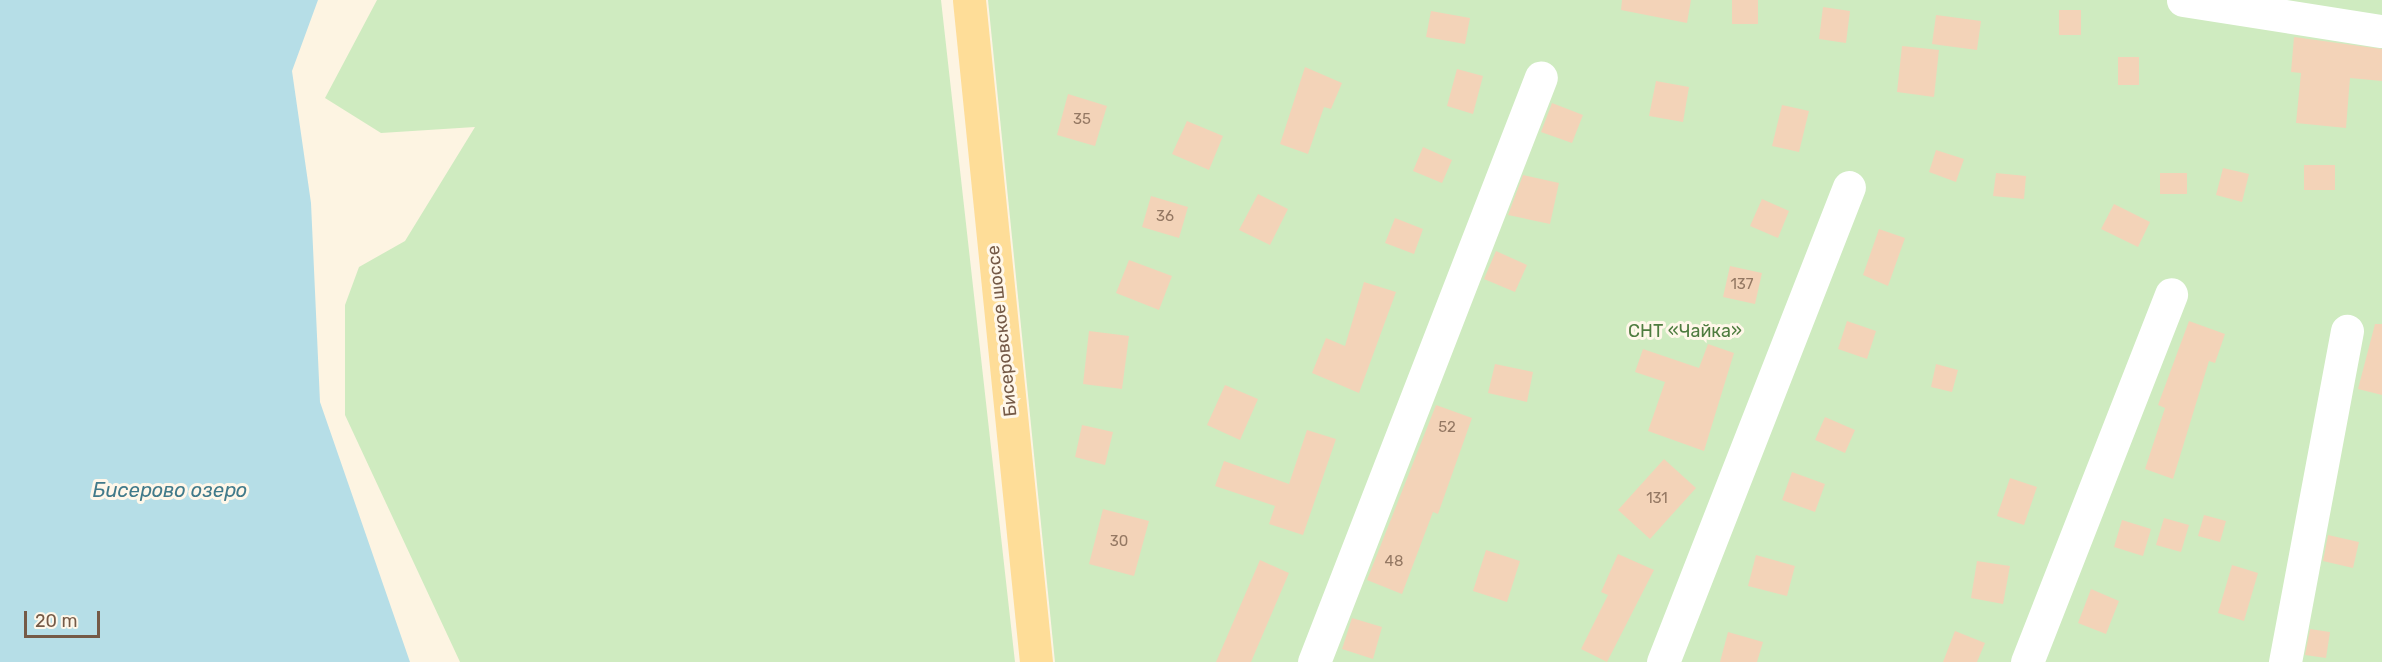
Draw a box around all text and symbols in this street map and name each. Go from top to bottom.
house number: 35 [1073,111,1091,129]
house number: 36 [1156,208,1174,226]
street label: Бисеровское шоссе [982,244,1022,418]
house number: 137 [1730,276,1754,294]
park label: СНТ «Чайка» [1628,320,1742,342]
house number: 52 [1438,419,1456,437]
water label: Бисерово озеро [93,478,247,502]
house number: 131 [1646,490,1668,508]
house number: 30 [1110,533,1128,551]
house number: 48 [1385,553,1403,571]
scale bar [27,599,104,637]
text: 20 m [35,610,77,632]

